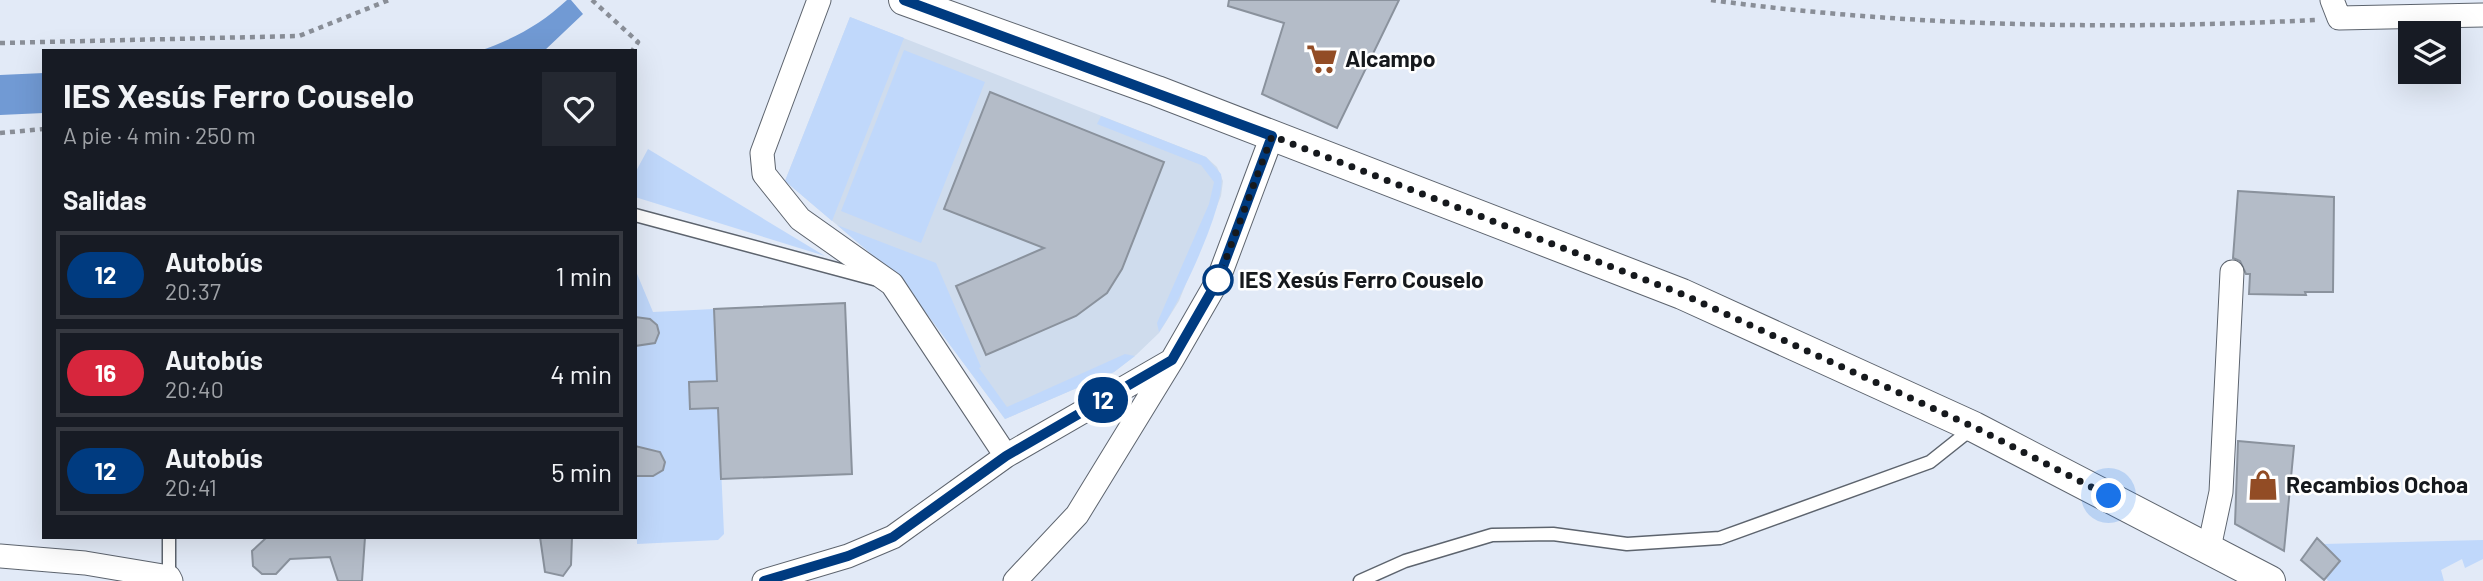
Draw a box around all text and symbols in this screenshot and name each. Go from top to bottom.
map controls [2398,21,2461,84]
button: layers [2398,21,2461,84]
supermarket icon: Alcampo [1305,42,1339,76]
place label: Alcampo [1345,44,1436,72]
button: heart [542,72,616,146]
text: IES Xesús Ferro Couselo [63,75,414,115]
text: A pie · 4 min · 250 m [63,121,256,149]
text: Salidas [63,184,147,215]
text: Autobús [165,246,263,277]
text: 12 [95,260,116,289]
text: 1 min [556,260,612,291]
marker: IES Xesús Ferro Couselo [1203,265,1233,295]
place label: IES Xesús Ferro Couselo [1239,265,1484,293]
text: 20:37 [165,277,221,305]
text: Autobús [165,344,263,375]
text: 16 [95,358,116,387]
text: 4 min [550,358,612,389]
text: 20:40 [165,375,224,403]
line badge: 12 [1072,377,1134,423]
text: 12 [1092,385,1114,414]
text: Autobús [165,442,263,473]
text: 12 [95,456,116,485]
text: 5 min [551,456,612,487]
shop icon: Recambios Ochoa [2246,468,2280,502]
place label: Recambios Ochoa [2286,470,2468,498]
text: 20:41 [165,473,217,501]
your location [2091,478,2126,513]

